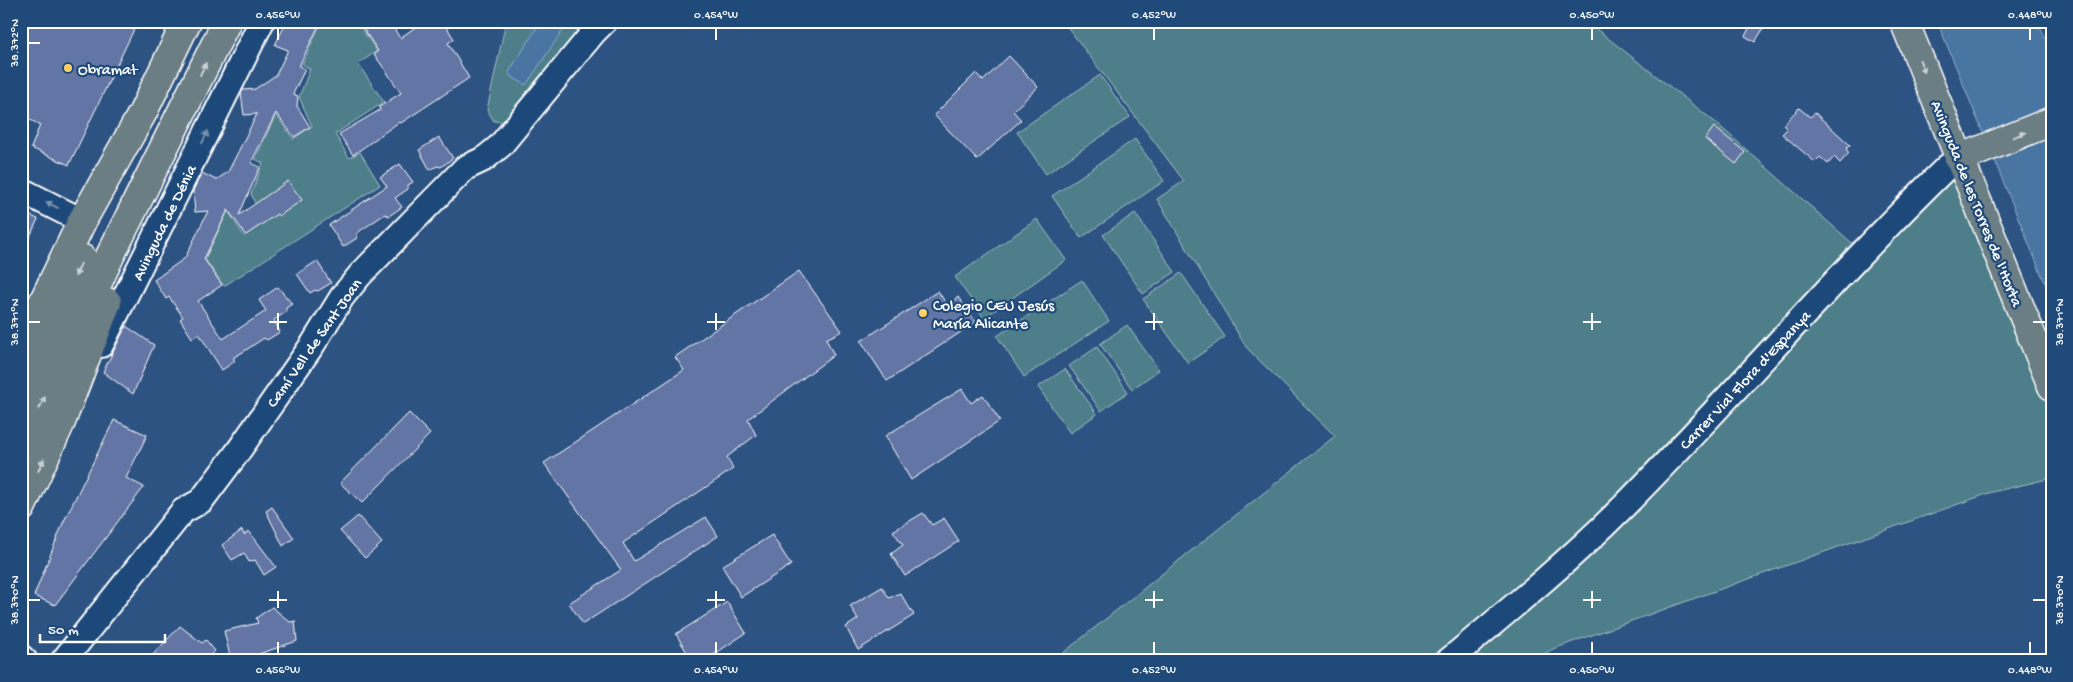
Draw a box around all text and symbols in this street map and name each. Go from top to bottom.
text: 0.456°W [256,9,300,23]
text: 0.454°W [694,9,738,23]
text: 0.452°W [1132,9,1176,23]
text: 0.450°W [1570,9,1615,23]
text: 0.448°W [2008,9,2052,23]
text: 38.372°N [9,19,23,68]
one-way arrow [1919,59,1926,74]
marker: Obramat [62,62,74,74]
place label: Obramat [78,62,139,81]
one-way arrow [200,62,208,76]
street label: Avinguda de les Torres de l'Horta [1925,99,2025,311]
one-way arrow [201,130,209,144]
one-way arrow [2012,130,2026,138]
street label: Avinguda de Dénia [130,162,203,284]
one-way arrow [44,201,59,209]
one-way arrow [74,263,82,277]
street label: Camí Vell de Sant Joan [264,276,368,412]
text: 38.371°N [9,298,23,347]
place label: Colegio CEU Jesús María Alicante [933,298,1055,335]
text: 38.371°N [2054,298,2068,347]
marker: Colegio CEU Jesús María Alicante [917,307,929,319]
street label: Carrer Vial Flora d'Espanya [1677,307,1817,455]
one-way arrow [38,396,46,410]
one-way arrow [38,458,46,472]
text: 38.370°N [9,575,23,626]
text: 38.370°N [2054,575,2068,626]
scale bar [40,612,165,644]
text: 50 m [48,622,79,640]
text: 0.456°W [256,664,300,678]
text: 0.454°W [694,664,738,678]
text: 0.452°W [1132,664,1176,678]
text: 0.450°W [1570,664,1615,678]
text: 0.448°W [2008,664,2052,678]

